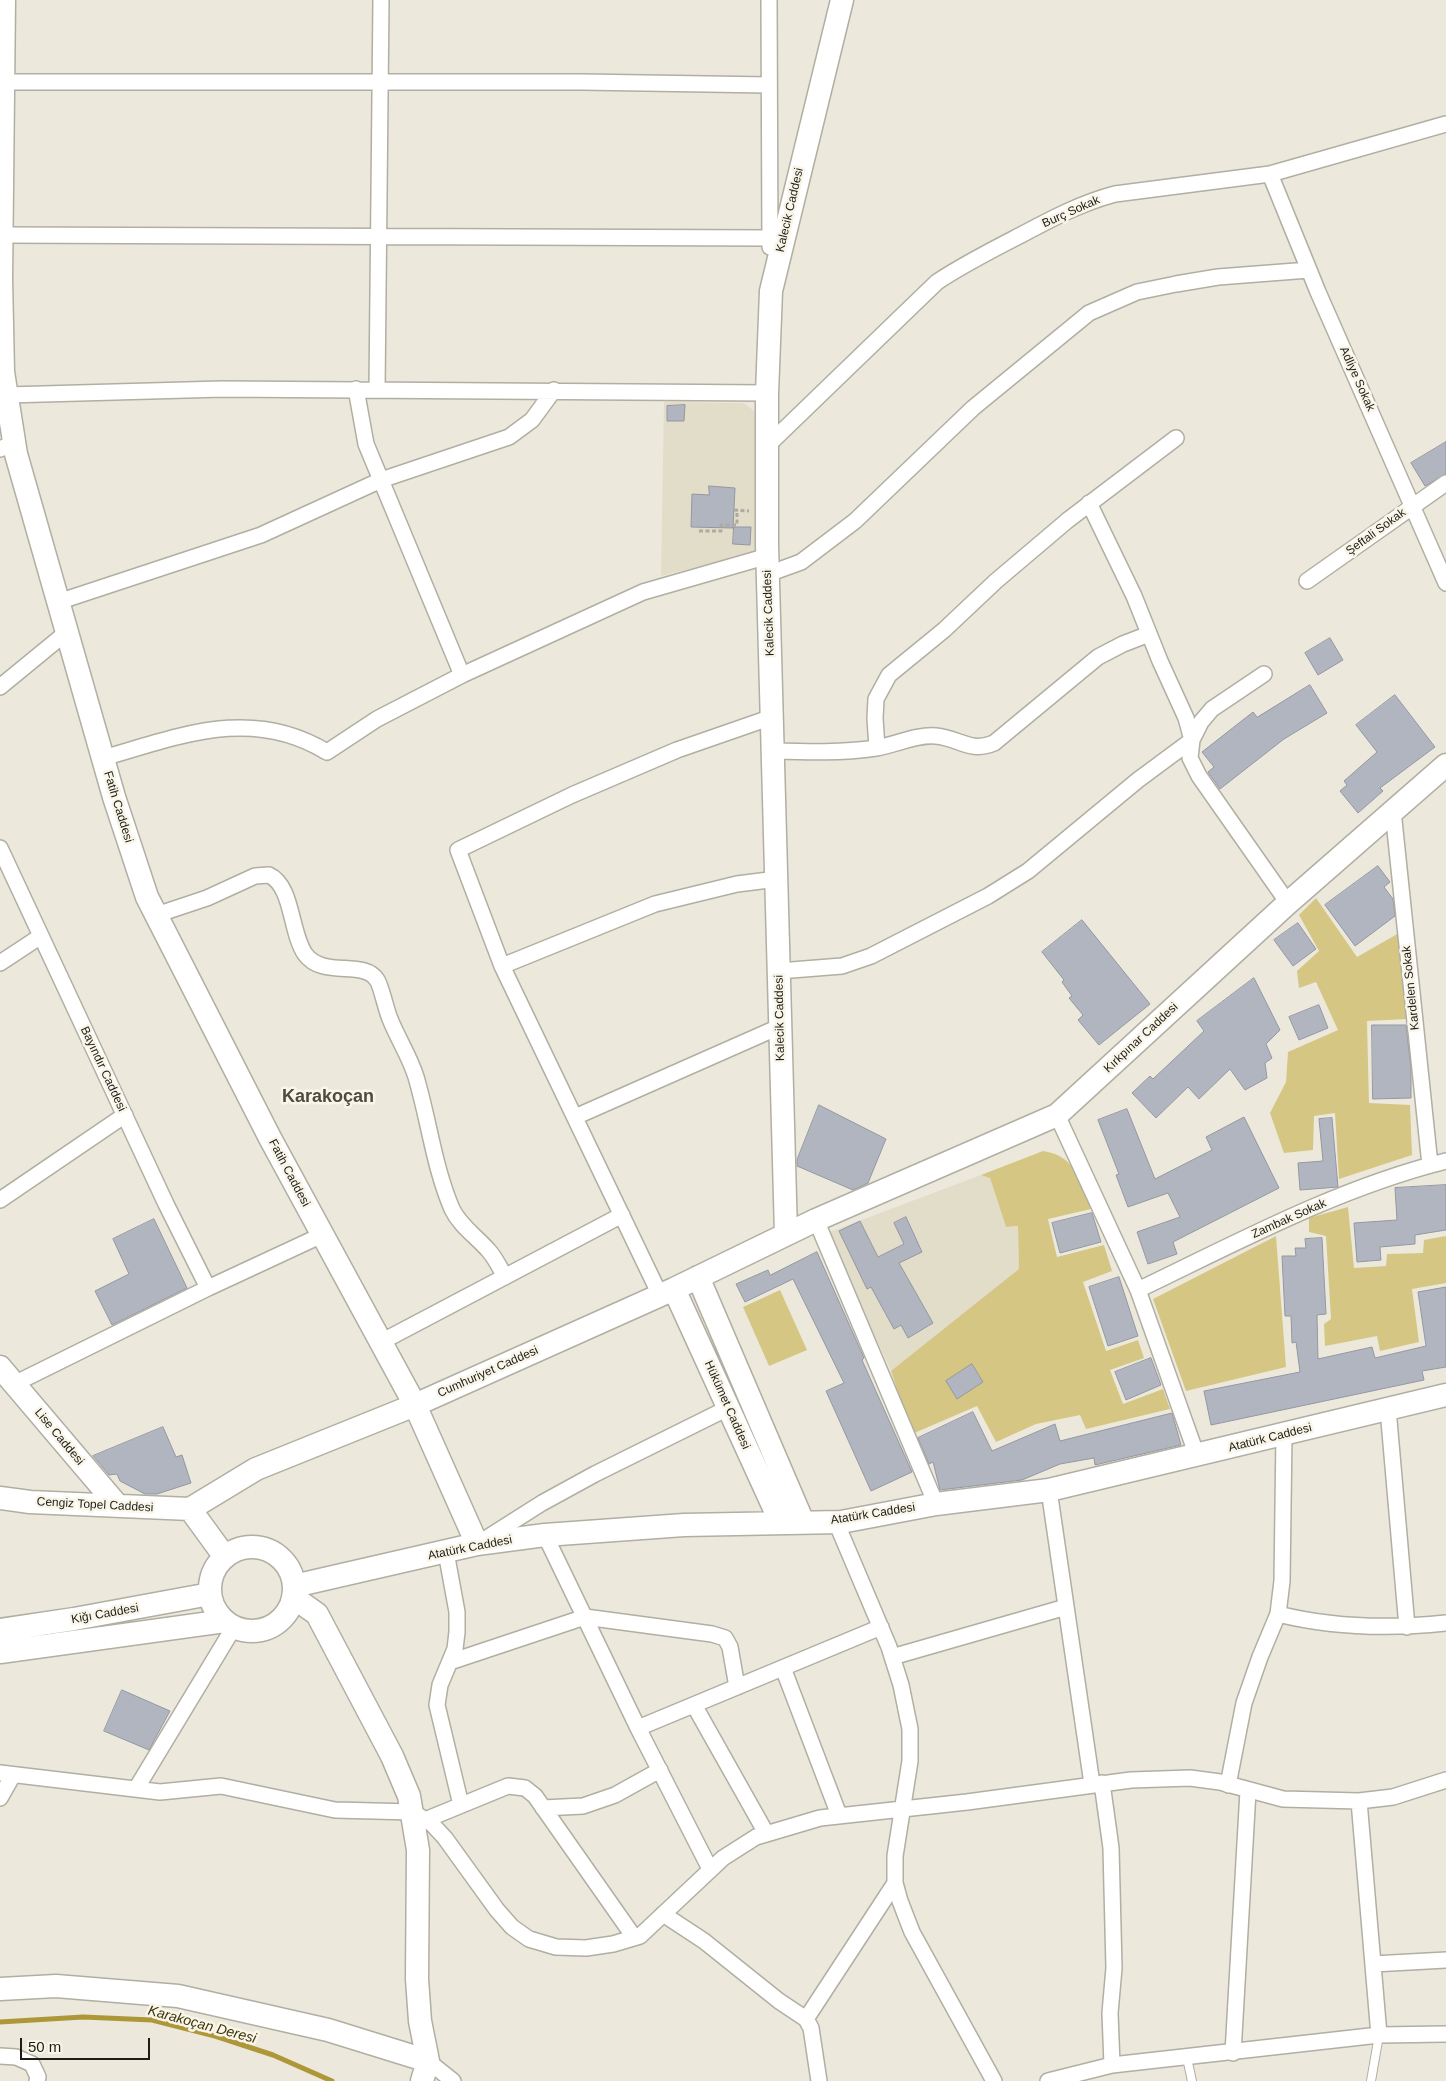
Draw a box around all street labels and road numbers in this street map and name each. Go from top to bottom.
street label: Kalecik Caddesi [773,166,807,254]
street label: Burç Sokak [1040,193,1102,231]
street label: Adliye Sokak [1336,344,1378,414]
street label: Şeftali Sokak [1343,506,1409,558]
street label: Kalecik Caddesi [760,570,778,656]
street label: Fatih Caddesi [100,769,136,845]
street label: Kardelen Sokak [1399,945,1423,1031]
street label: Kalecik Caddesi [772,975,788,1061]
street label: Kırkpınar Caddesi [1101,1000,1181,1076]
street label: Bayındır Caddesi [77,1024,129,1114]
street label: Fatih Caddesi [265,1137,313,1209]
street label: Zambak Sokak [1250,1196,1328,1242]
street label: Cumhuriyet Caddesi [435,1343,541,1401]
street label: Hükümet Caddesi [701,1359,753,1451]
street label: Lise Caddesi [31,1406,87,1468]
street label: Atatürk Caddesi [1227,1421,1313,1455]
street label: Cengiz Topel Caddesi [36,1495,154,1515]
street label: Atatürk Caddesi [830,1500,916,1528]
street label: Atatürk Caddesi [427,1533,513,1563]
street label: Kiğı Caddesi [70,1601,140,1627]

